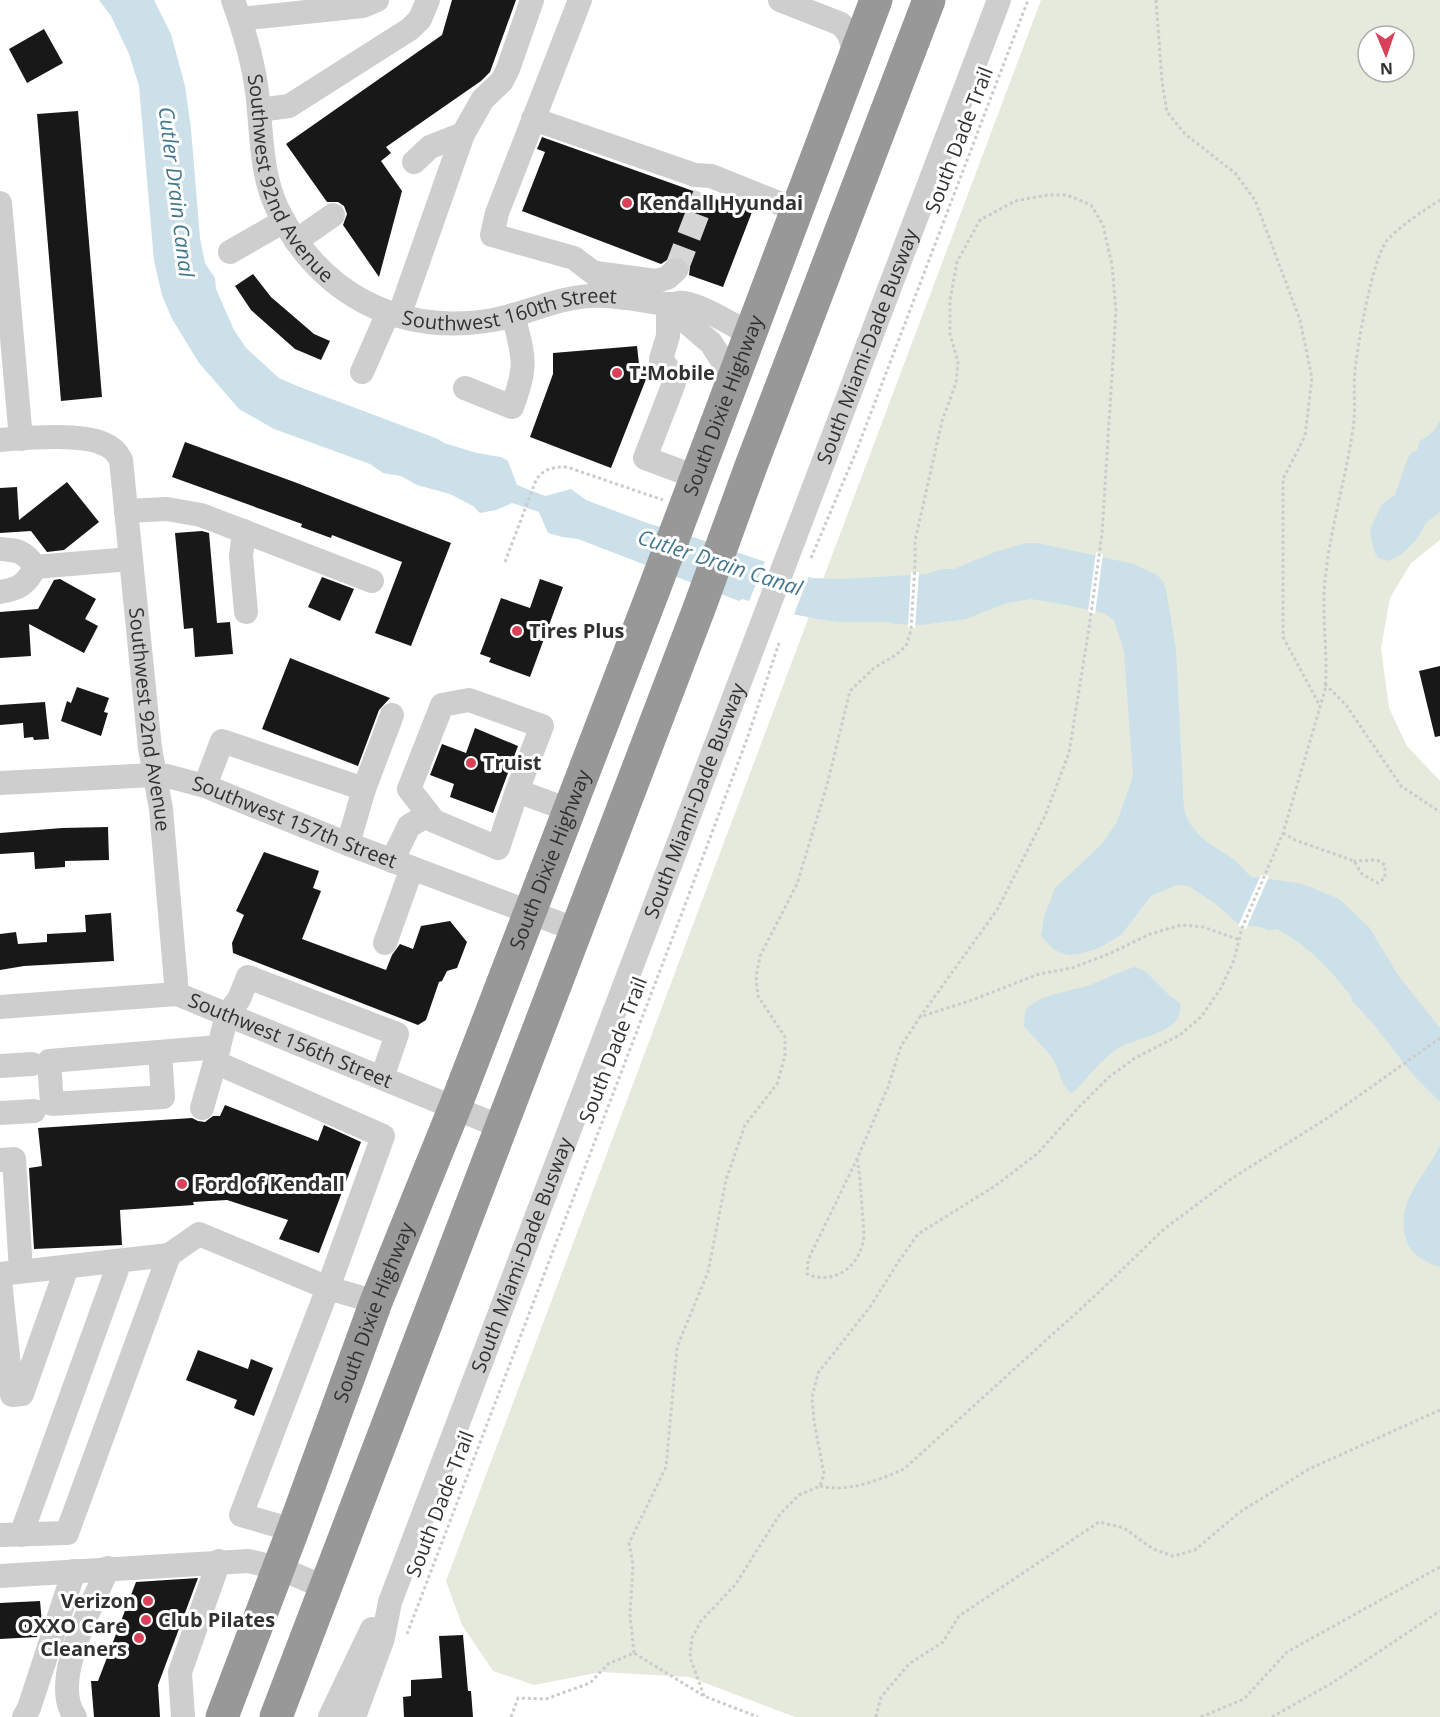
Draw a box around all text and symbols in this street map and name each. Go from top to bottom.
north arrow [1356,24,1416,84]
text: N [1380,58,1393,80]
street label: South Dade Trail [918,63,999,217]
street label: Southwest 92nd Avenue [241,72,340,288]
water label: Cutler Drain Canal [153,105,201,279]
place label: Kendall Hyundai [639,189,803,216]
marker: Kendall Hyundai [620,196,634,210]
street label: South Miami-Dade Busway [810,224,924,468]
street label: Southwest 160th Street [399,282,618,336]
street label: South Dixie Highway [676,310,769,500]
place label: T-Mobile [629,359,715,386]
marker: T-Mobile [610,366,624,380]
water label: Cutler Drain Canal [634,522,807,602]
street label: Southwest 92nd Avenue [123,606,177,833]
place label: Tires Plus [529,617,625,644]
marker: Tires Plus [510,624,524,638]
street label: South Miami-Dade Busway [637,678,751,922]
place label: Truist [483,749,542,776]
marker: Truist [464,756,478,770]
street label: South Dixie Highway [503,765,597,954]
street label: Southwest 157th Street [190,769,401,874]
street label: South Dade Trail [572,973,653,1127]
street label: Southwest 156th Street [185,986,397,1094]
street label: South Miami-Dade Busway [464,1132,579,1376]
place label: Ford of Kendall [194,1170,345,1197]
marker: Ford of Kendall [175,1177,189,1191]
street label: South Dixie Highway [327,1217,420,1406]
street label: South Dade Trail [399,1427,480,1581]
place label: Verizon [61,1587,136,1614]
marker: Verizon [141,1594,155,1608]
place label: Club Pilates [158,1606,275,1633]
place label: OXXO Care Cleaners [18,1612,127,1662]
marker: Club Pilates [139,1613,153,1627]
marker: OXXO Care Cleaners [132,1631,146,1645]

